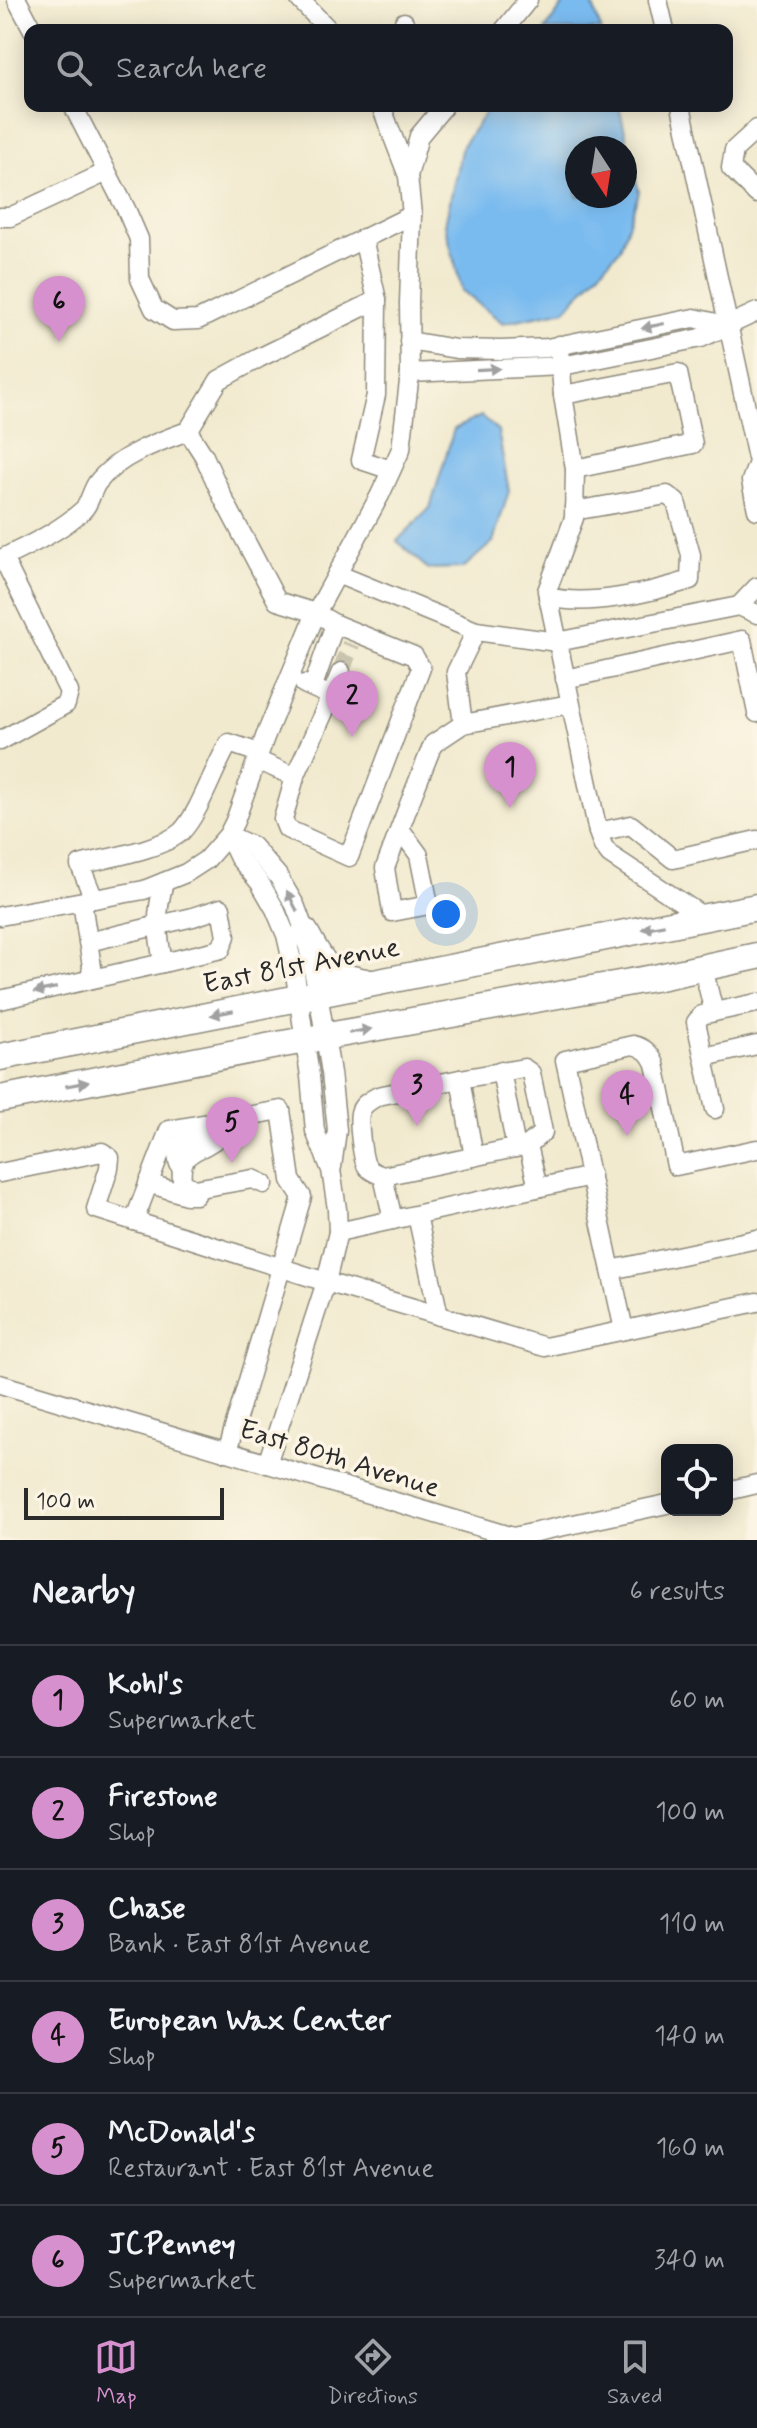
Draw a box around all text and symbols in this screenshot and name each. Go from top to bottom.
search box [24,24,733,112]
icon: search [52,46,96,90]
text: Search here [116,49,267,88]
north arrow [565,136,637,208]
pin: 6 [33,276,85,342]
one-way arrow [641,320,666,333]
one-way arrow [476,363,501,376]
pin: 2 [326,671,378,737]
pin: 1 [484,742,536,808]
one-way arrow [285,890,299,913]
your location [426,894,466,934]
one-way arrow [640,921,665,934]
street label: East 81st Avenue [200,929,403,1004]
one-way arrow [33,984,58,997]
one-way arrow [209,1007,234,1019]
one-way arrow [347,1025,372,1037]
pin: 3 [391,1060,443,1126]
pin: 4 [601,1070,653,1136]
one-way arrow [64,1078,89,1090]
pin: 5 [206,1097,258,1163]
street label: East 80th Avenue [235,1411,444,1507]
map controls [661,1444,733,1516]
button: locate [661,1444,733,1516]
scale bar [24,1484,224,1520]
text: 100 m [36,1488,95,1516]
text: Nearby [32,1570,136,1615]
text: 6 results [630,1575,725,1609]
text: Kohl's [108,1665,183,1704]
text: 1 [52,1684,64,1718]
text: 60 m [669,1684,725,1718]
text: Supermarket [108,1704,256,1738]
text: Firestone [108,1777,218,1816]
text: 2 [52,1796,64,1830]
text: 100 m [655,1796,725,1830]
text: Shop [108,1816,156,1850]
text: Chase [108,1889,186,1928]
text: 3 [52,1908,64,1942]
text: 110 m [659,1908,725,1942]
text: Bank · East 81st Avenue [108,1928,371,1962]
text: European Wax Center [108,2001,391,2040]
text: 4 [50,2020,66,2054]
text: 140 m [654,2020,725,2054]
text: Shop [108,2040,156,2074]
text: McDonald's [108,2113,255,2152]
text: 5 [50,2132,66,2166]
text: 160 m [656,2132,725,2166]
text: Restaurant · East 81st Avenue [108,2152,434,2186]
text: JCPenney [108,2225,236,2264]
text: 6 [51,2244,65,2278]
text: 340 m [654,2244,725,2278]
text: Supermarket [108,2264,256,2298]
tab: Map [94,2335,138,2411]
tab: Directions [327,2335,418,2411]
tab: Saved [607,2335,662,2411]

